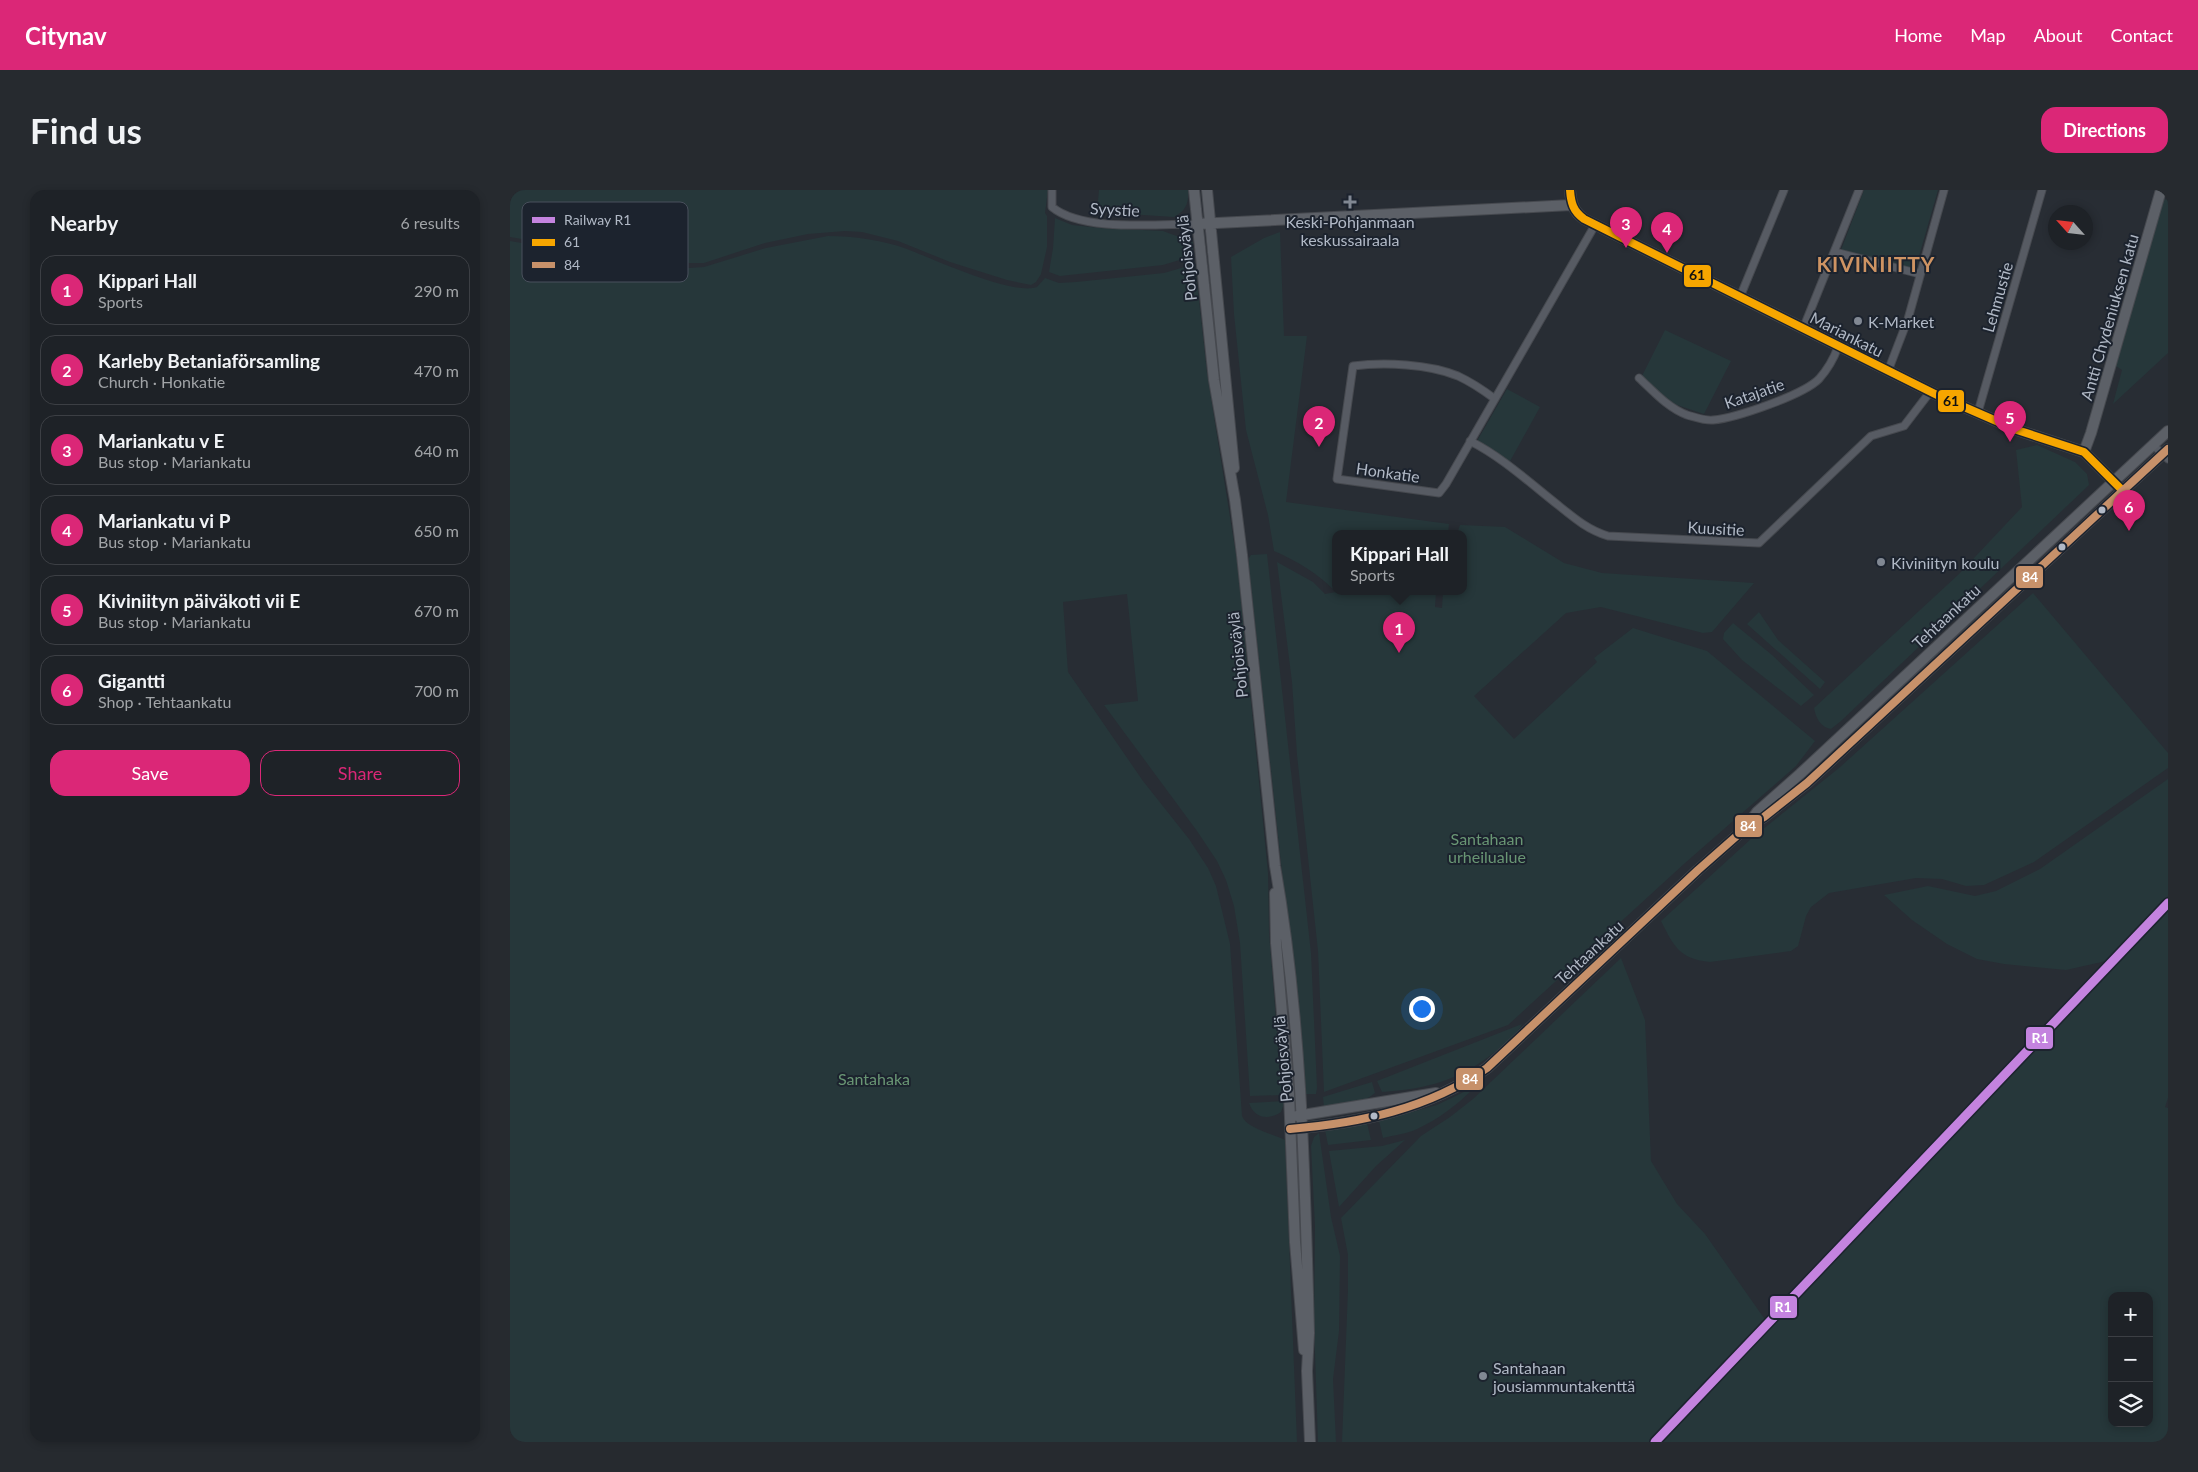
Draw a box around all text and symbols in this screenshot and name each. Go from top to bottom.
text: Citynav [25,21,107,50]
text: Home [1894,24,1942,46]
text: Map [1970,24,2006,46]
text: About [2034,24,2083,46]
text: Contact [2111,24,2173,46]
button: Directions [2041,107,2168,153]
text: Find us [30,109,142,151]
marker: Keski-Pohjanmaan keskussairaala [1343,195,1357,209]
street label: Syystie [1090,198,1140,220]
legend [522,202,688,282]
north arrow [2048,205,2093,250]
pin: 3 [1610,207,1642,248]
text: Nearby [50,210,118,235]
text: Railway R1 [564,211,631,228]
place label: Keski-Pohjanmaan keskussairaala [1285,212,1415,249]
pin: 4 [1651,212,1683,253]
text: 6 results [400,213,460,232]
street label: Pohjoisväylä [1172,214,1200,302]
street label: Antti Chydeniuksen katu [2076,232,2142,402]
text: 61 [564,233,580,250]
district label: KIVINIITTY [1817,251,1935,276]
text: 84 [564,256,580,273]
street label: Lehmustie [1978,260,2016,334]
line badge: 61 [1683,264,1712,288]
text: 61 [1689,266,1705,283]
text: Kippari Hall [98,269,197,292]
text: 1 [62,281,72,300]
text: 290 m [414,281,459,300]
text: Sports [98,292,143,311]
street label: Mariankatu [1807,307,1887,361]
place label: K-Market [1868,312,1935,331]
marker: K-Market [1852,315,1864,327]
text: Karleby Betaniaförsamling [98,349,320,372]
text: 2 [62,361,72,380]
text: 470 m [414,361,459,380]
text: Church · Honkatie [98,372,225,391]
street label: Katajatie [1722,374,1786,412]
line badge: 61 [1937,389,1965,413]
text: 61 [1943,392,1959,409]
pin: 5 [1994,401,2026,442]
pin: 2 [1303,406,1335,447]
text: Mariankatu v E [98,429,224,452]
text: 3 [62,441,72,460]
text: 640 m [414,441,459,460]
text: Bus stop · Mariankatu [98,452,251,471]
street label: Honkatie [1355,458,1421,486]
pin: 6 [2113,490,2145,531]
unlabelled marker [2097,505,2107,515]
text: Mariankatu vi P [98,509,230,532]
street label: Kuusitie [1687,517,1745,539]
text: 4 [62,521,72,540]
text: 650 m [414,521,459,540]
popup [1332,530,1467,595]
text: Bus stop · Mariankatu [98,532,251,551]
text: Kippari Hall [1350,542,1449,565]
unlabelled marker [2057,542,2067,552]
place label: Kiviniityn koulu [1891,553,2000,572]
marker: Kiviniityn koulu [1875,556,1887,568]
text: Sports [1350,565,1395,584]
line badge: 84 [2015,565,2044,589]
text: 84 [2022,568,2038,585]
street label: Tehtaankatu [1908,580,1984,652]
text: Kiviniityn päiväkoti vii E [98,589,300,612]
text: 5 [62,601,72,620]
text: 670 m [414,601,459,620]
street label: Pohjoisväylä [1223,611,1251,699]
text: Bus stop · Mariankatu [98,612,251,631]
pin: 1 [1383,612,1415,653]
text: Gigantti [98,669,165,692]
text: 6 [62,681,72,700]
text: 700 m [414,681,459,700]
text: Shop · Tehtaankatu [98,692,231,711]
button: Save [50,750,250,796]
button: Share [260,750,460,796]
line badge: 84 [1734,814,1763,838]
text: 84 [1740,817,1756,834]
park label: Santahaan urheilualue [1448,829,1526,866]
street label: Tehtaankatu [1551,916,1627,988]
your location [1409,996,1435,1022]
street label: Pohjoisväylä [1269,1015,1295,1103]
line badge: R1 [2025,1026,2054,1050]
text: R1 [2031,1029,2049,1046]
line badge: 84 [1455,1067,1484,1091]
park label: Santahaka [838,1069,910,1088]
text: 84 [1462,1070,1478,1087]
unlabelled marker [1369,1111,1379,1121]
map controls [2108,1292,2153,1427]
button: + [2108,1292,2153,1337]
line badge: R1 [1769,1295,1798,1319]
text: R1 [1774,1298,1792,1315]
button: − [2108,1337,2153,1382]
place label: Santahaan jousiammuntakenttä [1492,1358,1635,1395]
marker: Santahaan jousiammuntakenttä [1477,1370,1489,1382]
button: layers [2108,1382,2153,1427]

